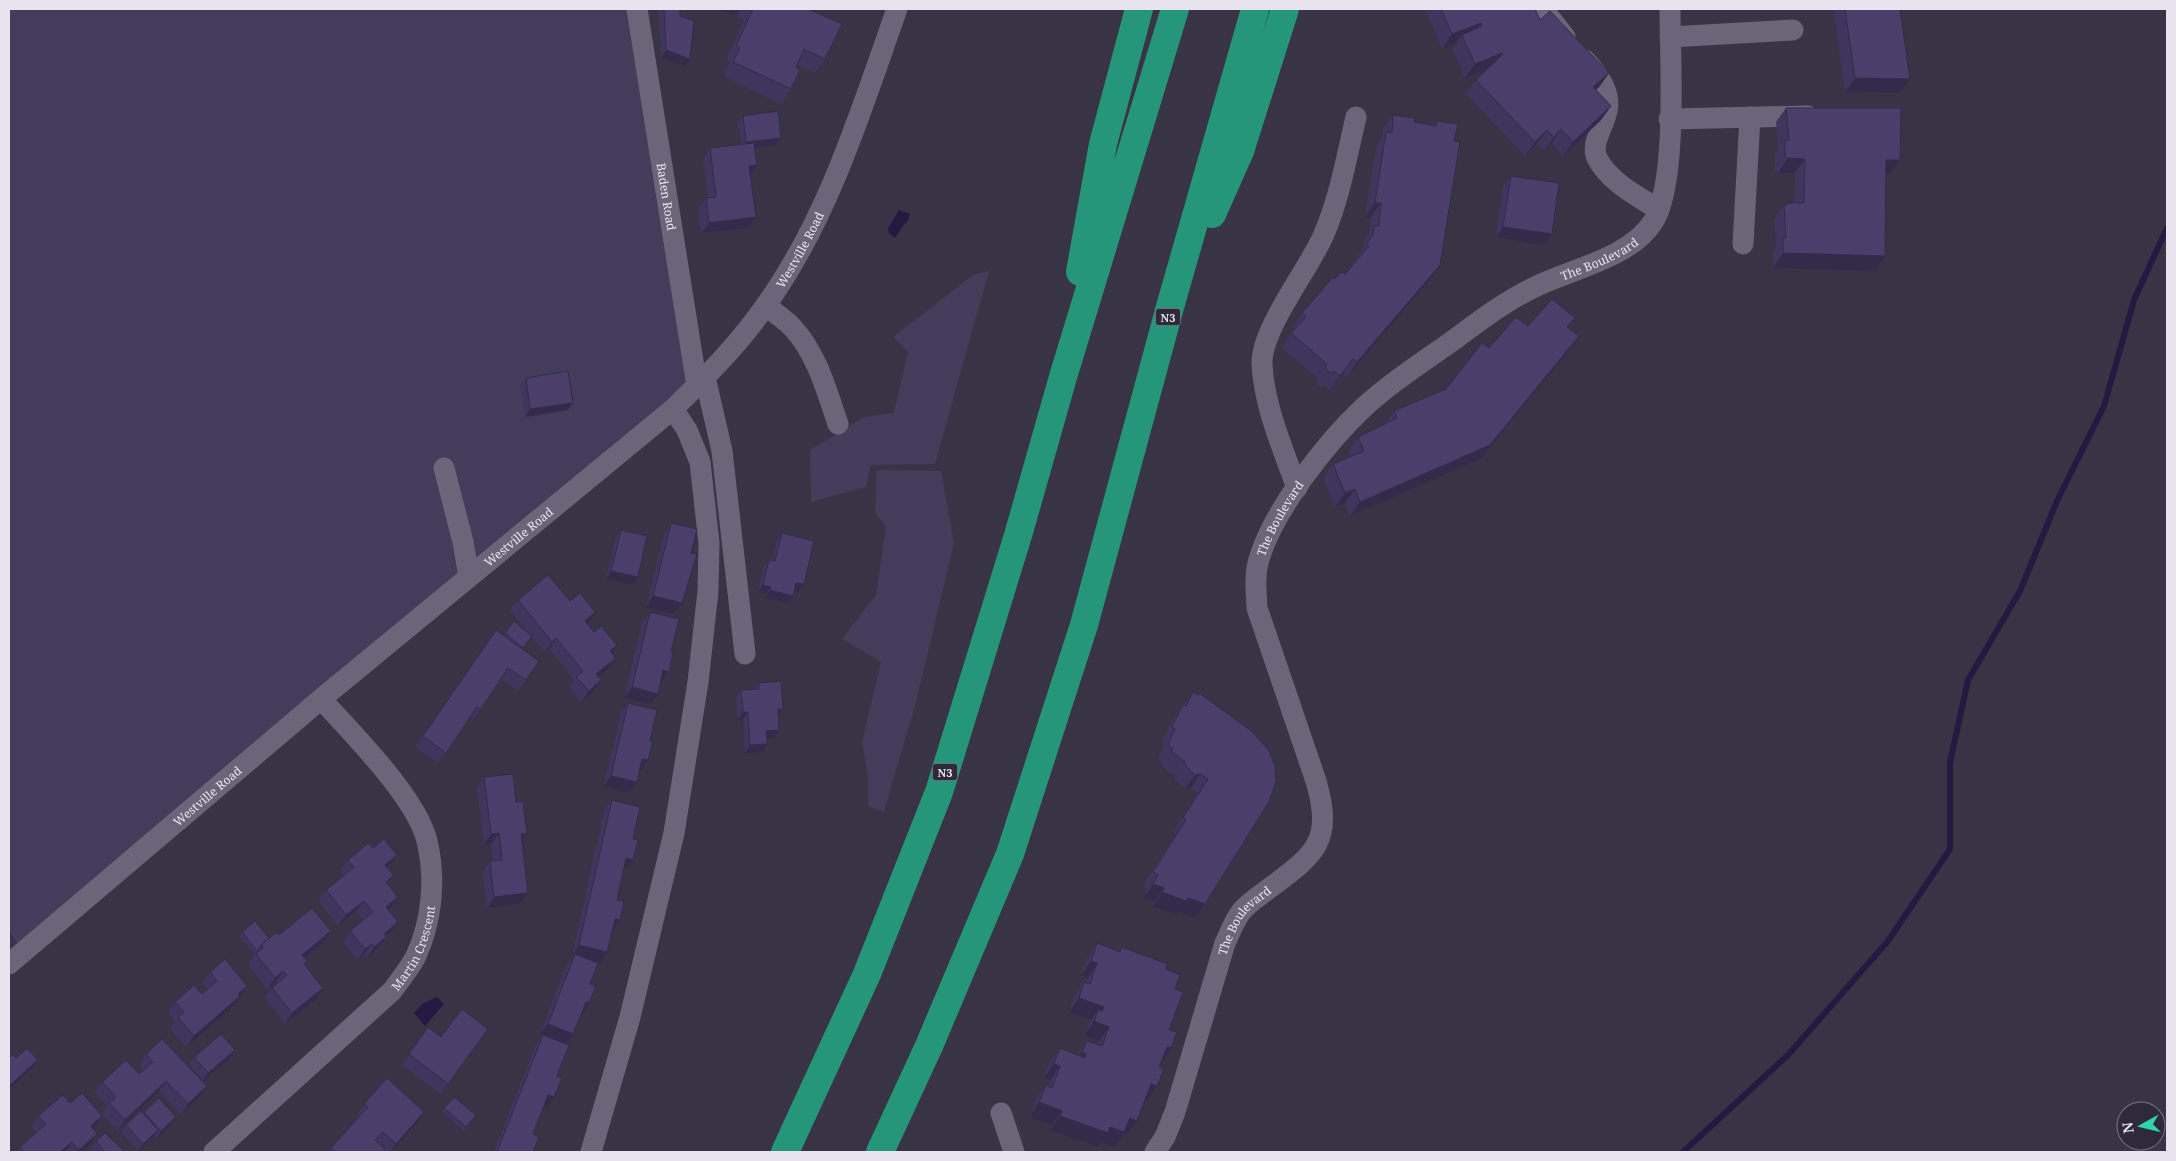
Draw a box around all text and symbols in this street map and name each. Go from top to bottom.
street label: Baden Road [653,162,681,232]
street label: Westville Road [772,208,828,291]
street label: The Boulevard [1558,233,1642,284]
road number: N3 [1156,308,1180,326]
street label: The Boulevard [1252,477,1307,558]
street label: Westville Road [480,503,557,570]
street label: Westville Road [169,761,245,830]
road number: N3 [932,764,958,780]
street label: The Boulevard [1213,881,1275,957]
street label: Martin Crescent [387,905,439,994]
north arrow [2116,1101,2166,1151]
text: N [2117,1121,2138,1135]

